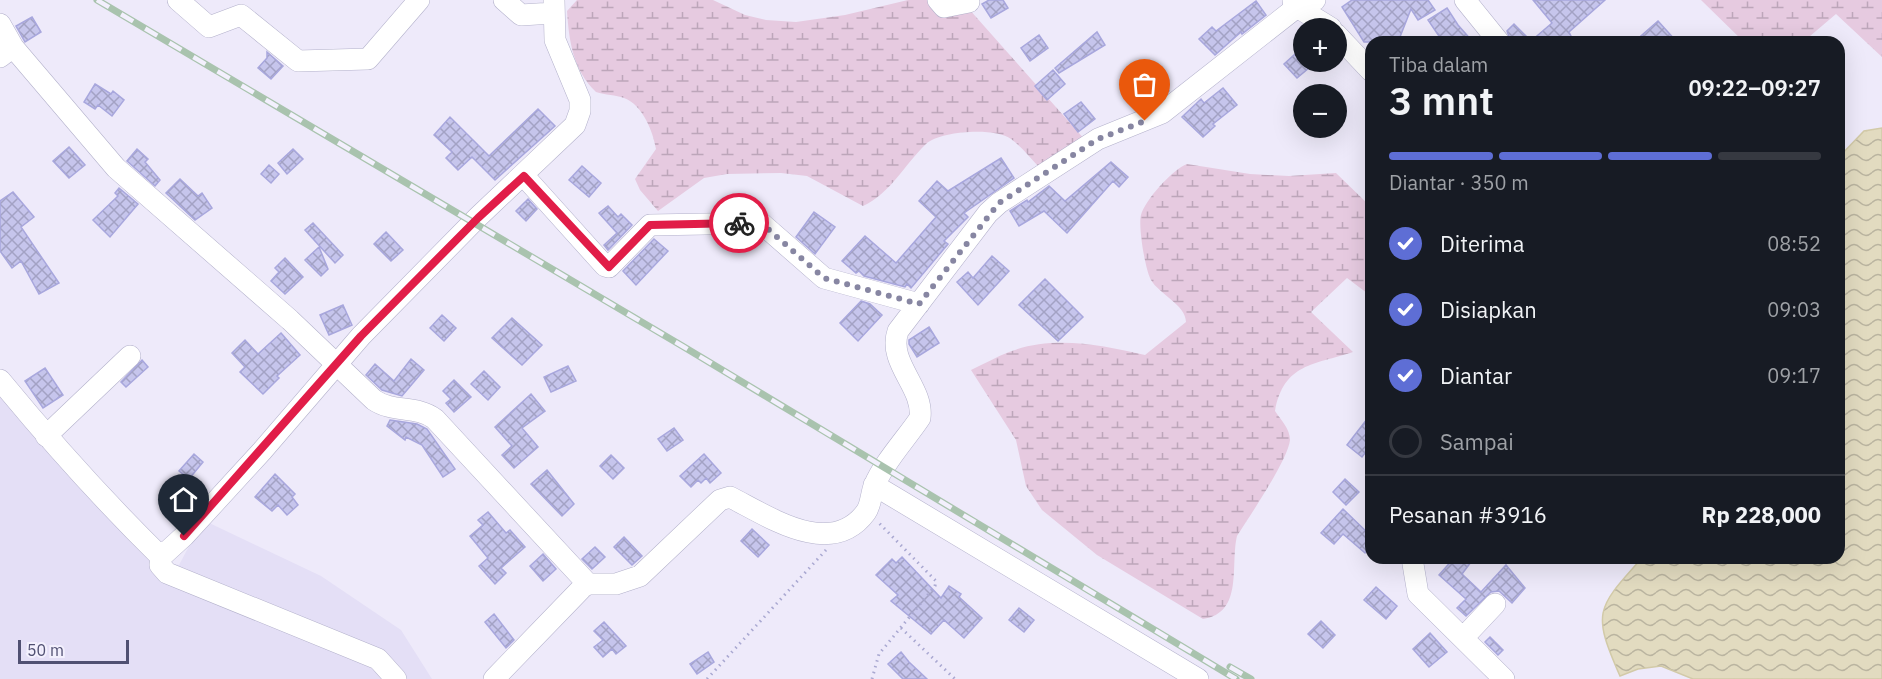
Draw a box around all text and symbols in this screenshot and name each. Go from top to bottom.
map controls [1293,18,1347,138]
button: + [1293,18,1347,72]
text: Tiba dalam [1389,51,1488,78]
pin [1119,59,1170,121]
icon: bag [1128,68,1161,101]
text: 09:22–09:27 [1688,73,1821,102]
text: 3 mnt [1389,75,1494,126]
button: − [1293,84,1347,138]
text: Diantar · 350 m [1389,169,1529,196]
courier [709,193,769,253]
icon: bike [723,207,756,240]
icon: check [1389,227,1422,260]
text: Diterima [1440,229,1525,258]
text: 08:52 [1767,230,1821,257]
icon: check [1389,293,1422,326]
text: Disiapkan [1440,295,1537,324]
text: 09:03 [1767,296,1821,323]
icon: check [1389,359,1422,392]
text: Diantar [1440,361,1512,390]
text: 09:17 [1767,362,1821,389]
text: Sampai [1440,427,1514,456]
pin [158,474,209,536]
icon: home [167,483,200,516]
text: Pesanan #3916 [1389,500,1547,529]
text: Rp 228,000 [1702,500,1821,529]
scale bar [18,637,129,664]
text: 50 m [27,640,64,660]

